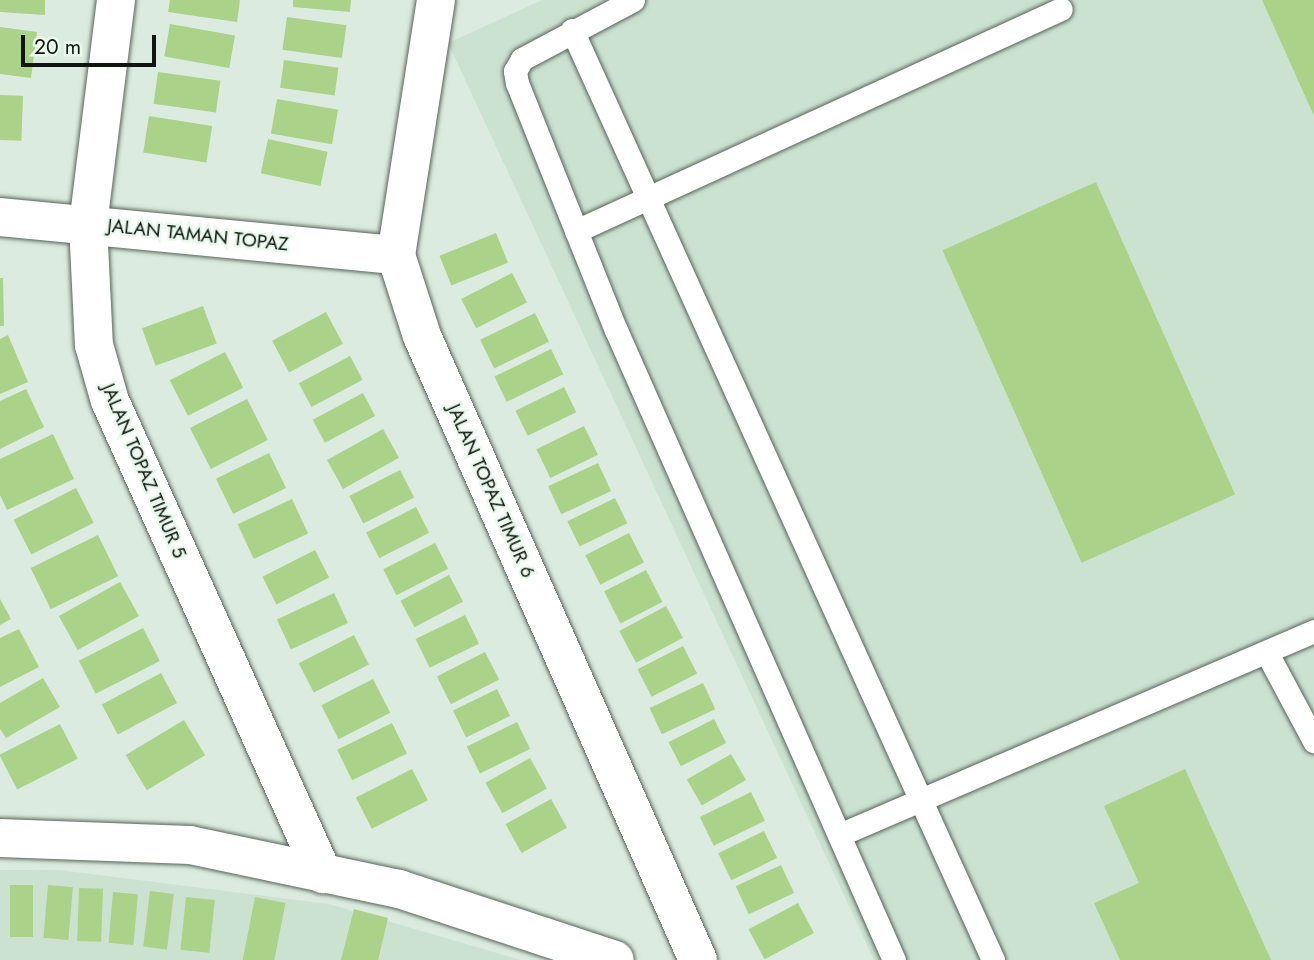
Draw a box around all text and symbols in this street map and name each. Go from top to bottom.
scale bar [24,21,159,65]
text: 20 m [34,32,81,62]
street label: JALAN TAMAN TOPAZ [106,214,290,256]
street label: JALAN TOPAZ TIMUR 5 [97,380,191,562]
street label: JALAN TOPAZ TIMUR 6 [442,401,540,581]

